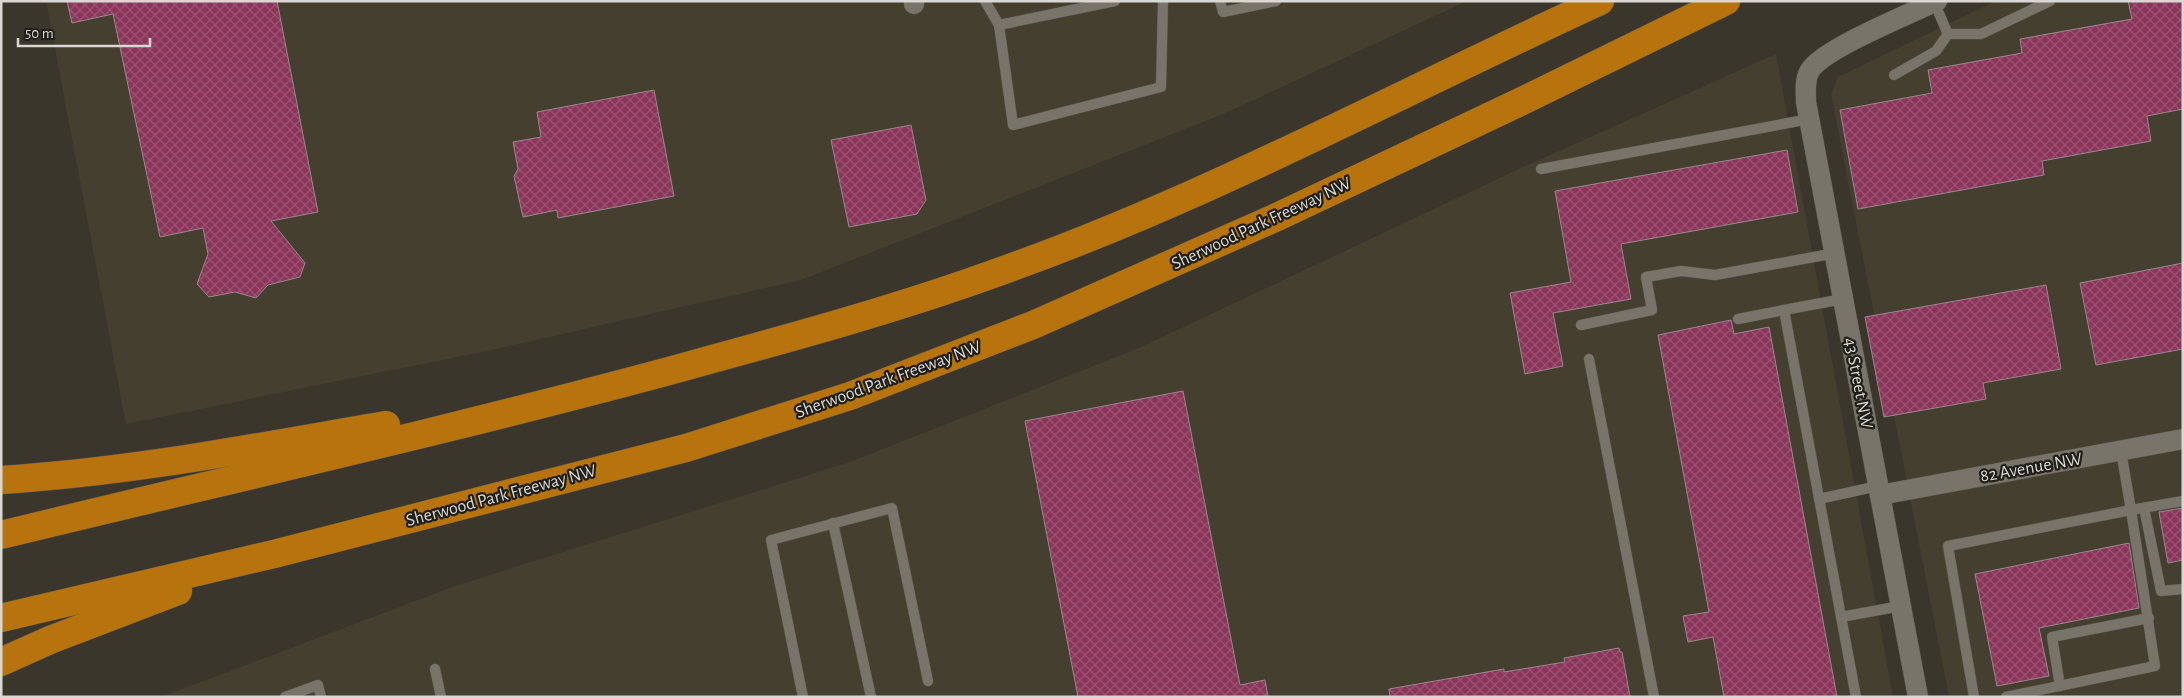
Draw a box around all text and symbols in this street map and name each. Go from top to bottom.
scale bar [18,15,150,47]
text: 50 m [25,26,54,41]
street label: Sherwood Park Freeway NW [1169,174,1354,273]
street label: 43 Street NW [1840,336,1876,430]
street label: Sherwood Park Freeway NW [793,338,984,422]
street label: 82 Avenue NW [1979,450,2084,486]
street label: Sherwood Park Freeway NW [404,462,598,530]

